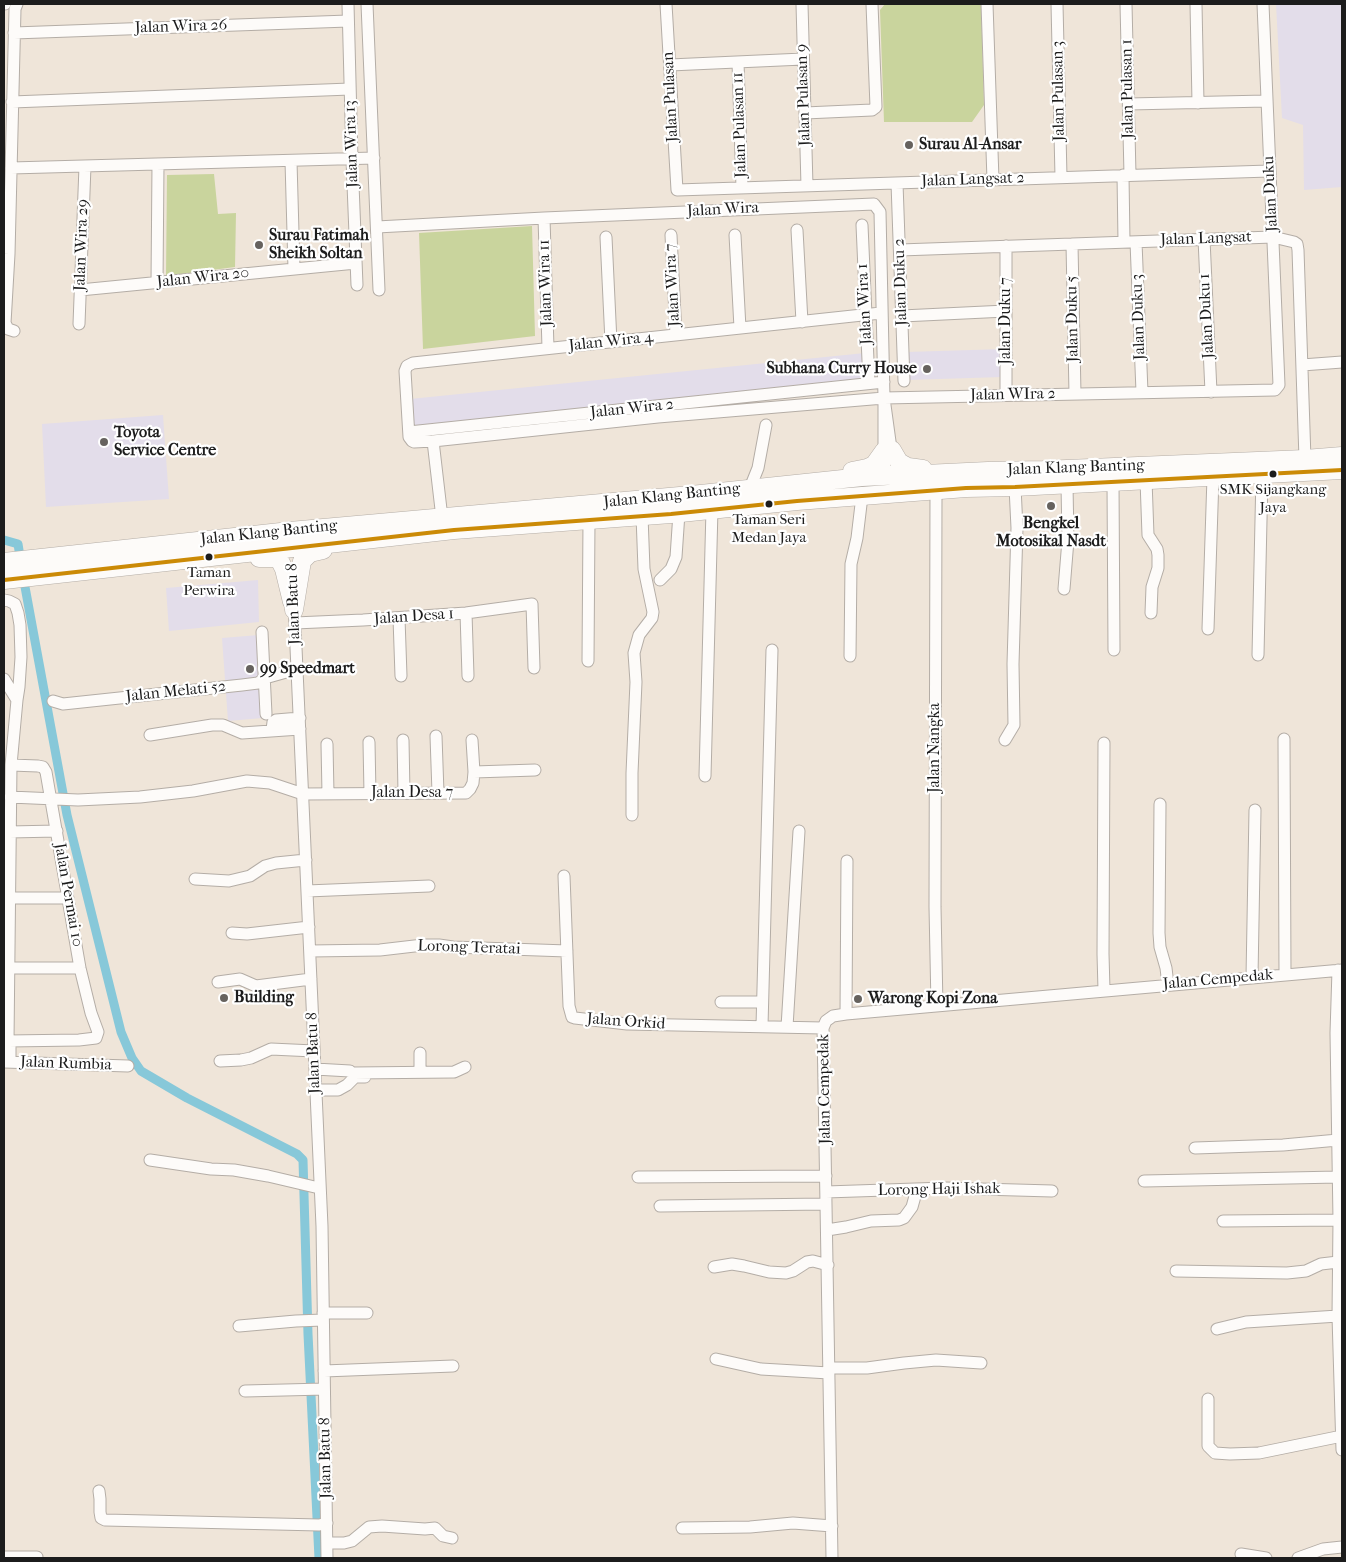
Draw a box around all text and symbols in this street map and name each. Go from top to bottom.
street label: Jalan Wira 26 [134,16,228,38]
street label: Jalan Pulasan 1 [1118,39,1138,139]
street label: Jalan Pulasan 3 [1049,40,1069,142]
street label: Jalan Pulasan 9 [793,43,815,147]
street label: Jalan Pulasan [659,51,683,143]
street label: Jalan Pulasan 11 [729,72,751,178]
street label: Jalan Wira 13 [341,100,363,188]
place label: Surau Al-Ansar [919,135,1022,155]
marker: Surau Al-Ansar [903,139,915,151]
street label: Jalan Duku [1259,155,1283,233]
street label: Jalan Langsat 2 [921,169,1025,191]
street label: Jalan Wira 29 [71,199,93,291]
street label: Jalan Wira [686,199,760,221]
place label: Surau Fatimah Sheikh Soltan [269,226,369,264]
street label: Jalan Langsat [1160,228,1252,250]
street label: Jalan Duku 2 [890,238,912,326]
marker: Surau Fatimah Sheikh Soltan [253,239,265,251]
street label: Jalan Wira 11 [535,239,557,327]
street label: Jalan Wira 7 [661,243,685,327]
street label: Jalan Wira 1 [853,263,877,345]
street label: Jalan Wira 20 [156,264,250,292]
street label: Jalan Duku 1 [1195,273,1219,359]
street label: Jalan Duku 3 [1128,274,1150,360]
street label: Jalan Duku 5 [1063,276,1083,362]
street label: Jalan Duku 7 [996,277,1016,365]
street label: Jalan Wira 4 [568,328,654,356]
place label: Subhana Curry House [766,359,917,379]
marker: Subhana Curry House [921,363,933,375]
street label: Jalan WIra 2 [970,385,1056,405]
street label: Jalan Wira 2 [589,395,675,423]
place label: Toyota Service Centre [114,423,216,461]
marker: Toyota Service Centre [98,436,110,448]
street label: Jalan Klang Banting [1007,456,1145,480]
marker: SMK Sijangkang Jaya [1268,469,1278,479]
street label: Jalan Klang Banting [603,479,741,513]
place label: SMK Sijangkang Jaya [1220,481,1326,516]
marker: Taman Seri Medan Jaya [764,499,774,509]
marker: Bengkel Motosikal Nasdt [1045,500,1057,512]
place label: Taman Seri Medan Jaya [732,511,806,546]
place label: Bengkel Motosikal Nasdt [996,514,1106,552]
street label: Jalan Klang Banting [200,516,338,550]
marker: Taman Perwira [204,552,214,562]
street label: Jalan Batu 8 [283,563,305,645]
place label: Taman Perwira [183,564,235,599]
street label: Jalan Desa 1 [373,605,455,629]
place label: 99 Speedmart [260,659,355,679]
marker: 99 Speedmart [244,663,256,675]
street label: Jalan Melati 52 [125,677,227,707]
street label: Jalan Nangka [925,703,945,793]
street label: Jalan Desa 7 [371,783,453,803]
street label: Jalan Permai 10 [49,842,87,948]
street label: Lorong Teratai [417,937,521,959]
street label: Jalan Cempedak [1162,966,1274,994]
place label: Building [234,988,294,1008]
place label: Warong Kopi Zona [868,989,998,1009]
marker: Building [218,992,230,1004]
marker: Warong Kopi Zona [852,993,864,1005]
street label: Jalan Orkid [586,1010,666,1034]
street label: Jalan Batu 8 [303,1012,325,1094]
street label: Jalan Cempedak [814,1034,836,1144]
street label: Jalan Rumbia [20,1053,112,1075]
street label: Lorong Haji Ishak [877,1179,1001,1201]
street label: Jalan Batu 8 [316,1417,336,1499]

